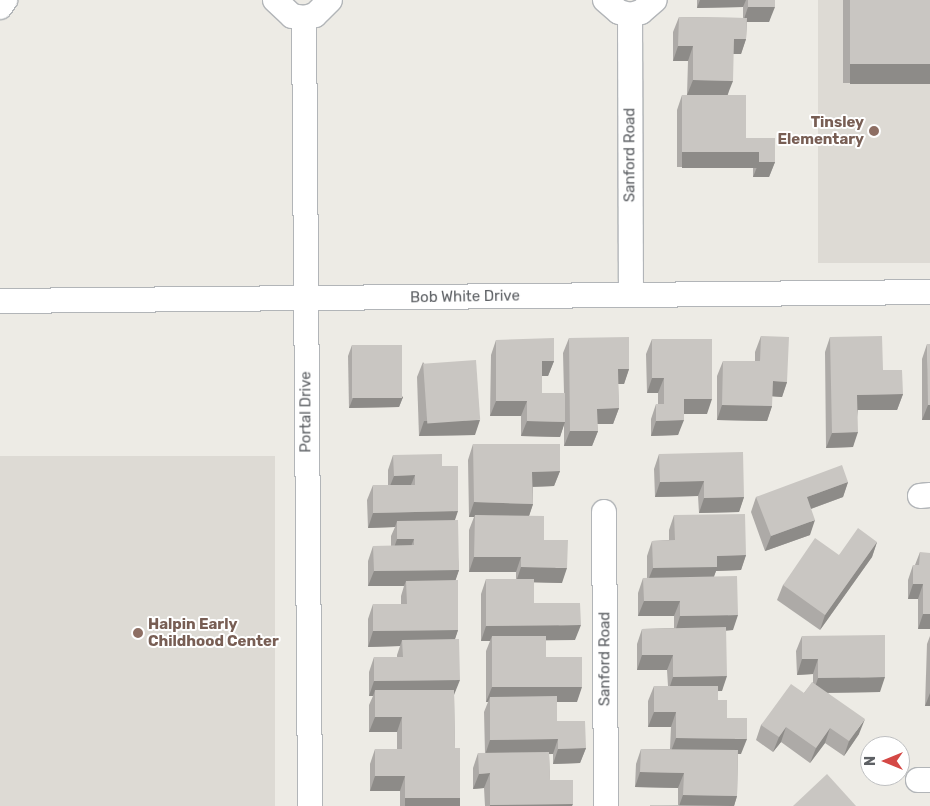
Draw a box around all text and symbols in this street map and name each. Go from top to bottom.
street label: Sanford Road [621,108,639,202]
place label: Tinsley Elementary [777,113,864,148]
marker: Tinsley Elementary [868,125,880,137]
street label: Bob White Drive [410,287,520,307]
street label: Portal Drive [297,371,315,453]
street label: Sanford Road [596,612,614,706]
place label: Halpin Early Childhood Center [148,615,279,650]
marker: Halpin Early Childhood Center [132,627,144,639]
north arrow [860,736,910,786]
text: N [862,756,879,766]

